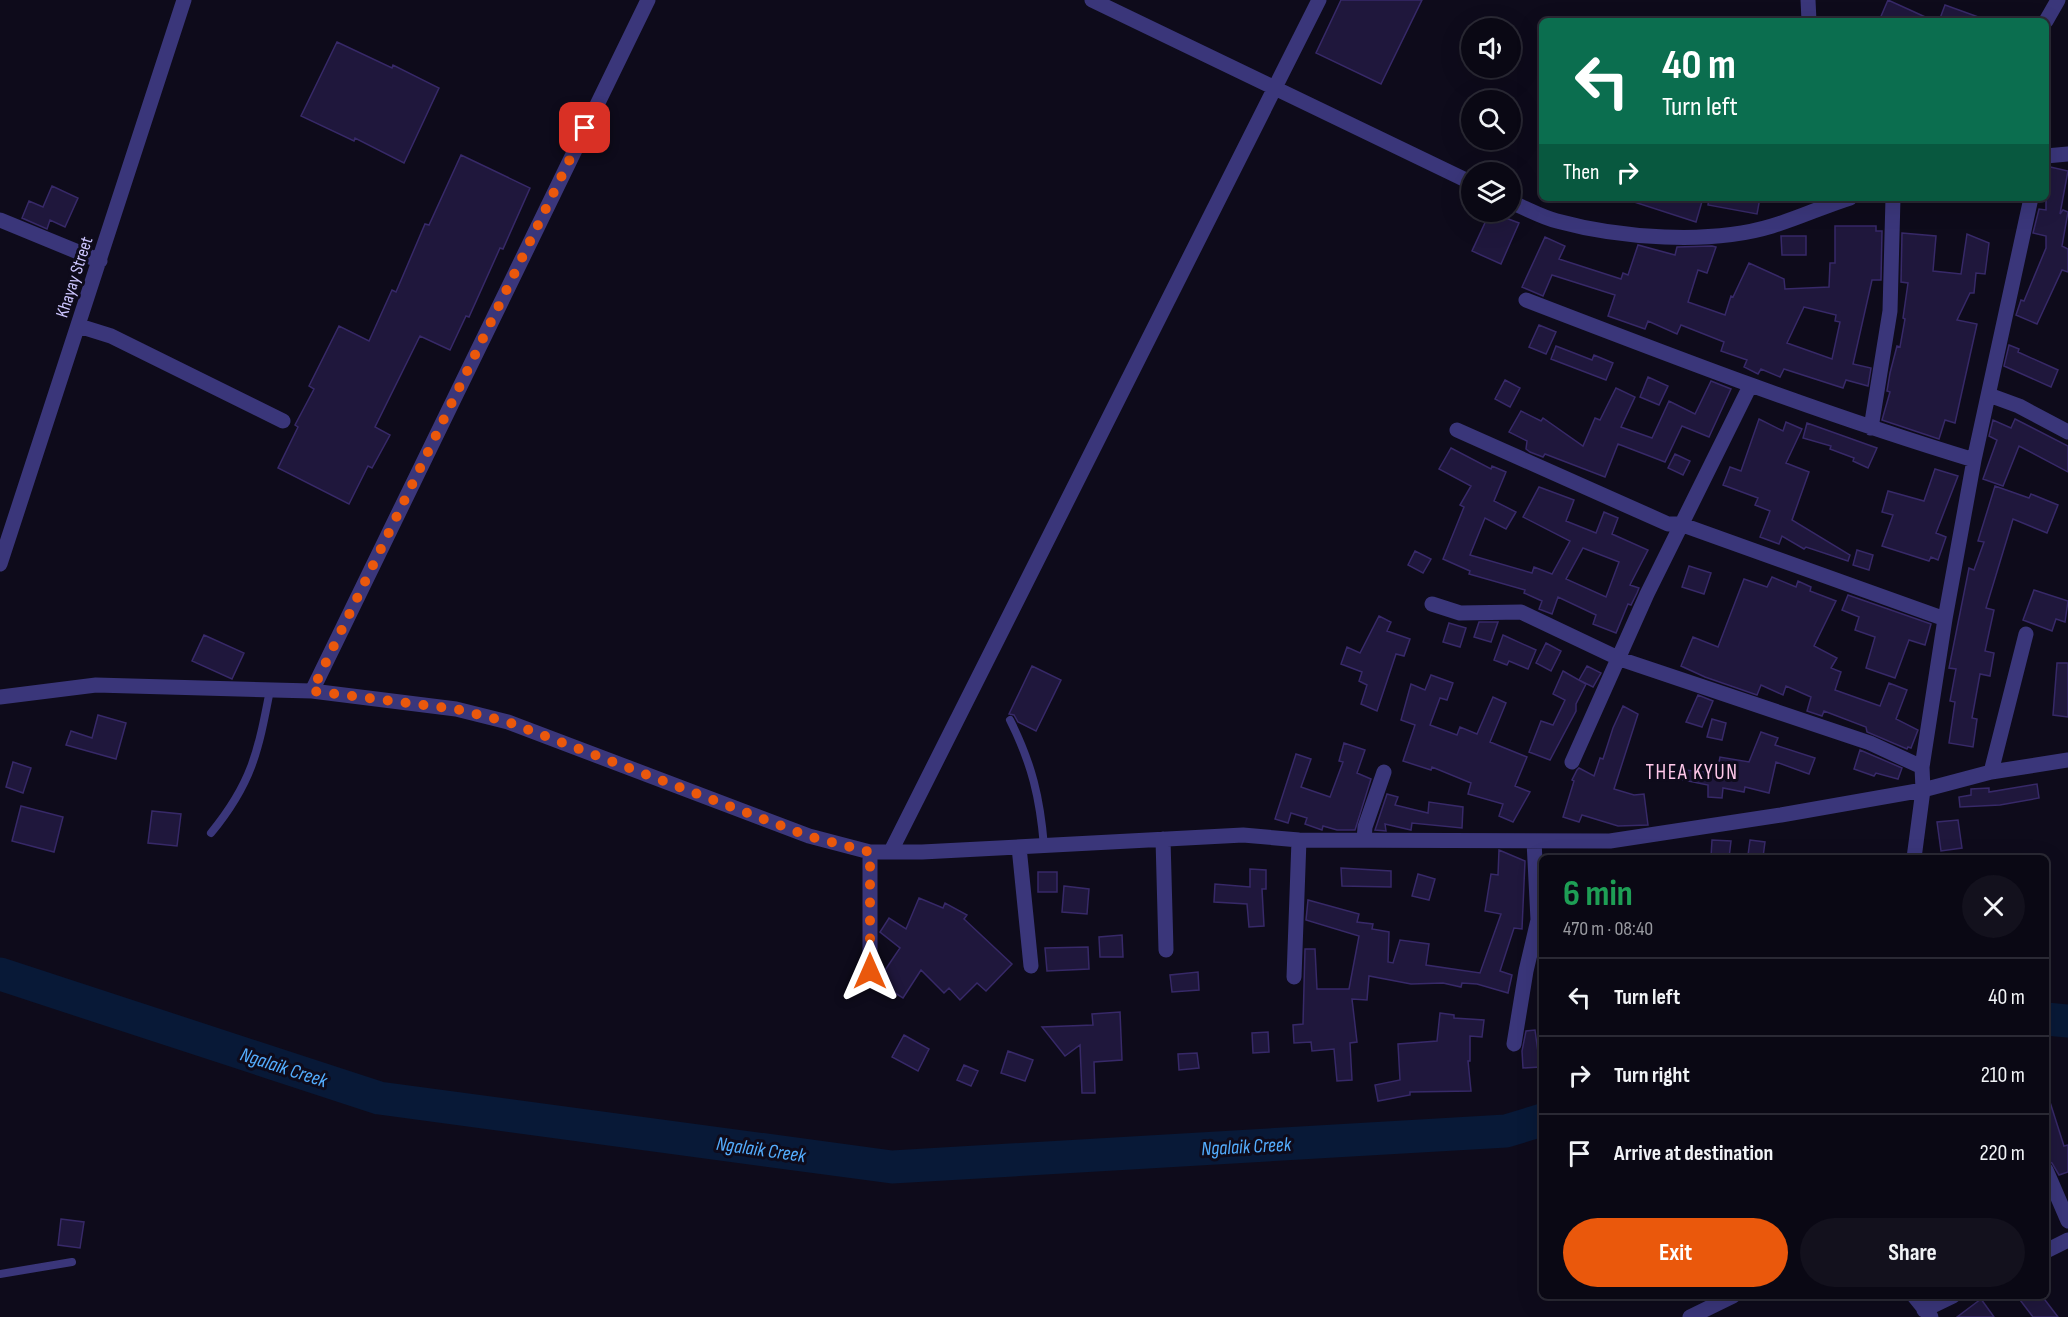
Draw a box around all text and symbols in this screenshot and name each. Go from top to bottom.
map controls [1461,18,1521,222]
button: sound [1461,18,1521,78]
text: 40 m [1662,40,1736,91]
icon: left [1563,42,1641,120]
button: search [1461,90,1521,150]
text: Turn left [1662,91,1738,123]
pin [559,102,610,153]
icon: arrive [568,111,601,144]
icon: right [1611,156,1644,189]
text: Then [1563,159,1599,186]
button: layers [1461,162,1521,222]
street label: Khayay Street [52,234,98,320]
district label: THEA KYUN [1646,760,1738,785]
text: 6 min [1563,873,1633,916]
button: close [1962,875,2025,938]
text: 470 m · 08:40 [1563,917,1653,941]
position arrow [838,939,902,1003]
icon: left [1563,981,1596,1014]
text: Turn left [1614,984,1680,1011]
text: 40 m [1988,984,2025,1011]
water label: Ngalaik Creek [237,1043,331,1093]
icon: right [1563,1059,1596,1092]
text: Turn right [1614,1062,1690,1089]
text: 210 m [1981,1062,2025,1089]
water label: Ngalaik Creek [715,1132,808,1168]
water label: Ngalaik Creek [1200,1133,1292,1161]
icon: arrive [1563,1137,1596,1170]
text: Arrive at destination [1614,1140,1773,1167]
text: 220 m [1979,1140,2025,1167]
button: Exit [1563,1218,1788,1287]
button: Share [1800,1218,2025,1287]

